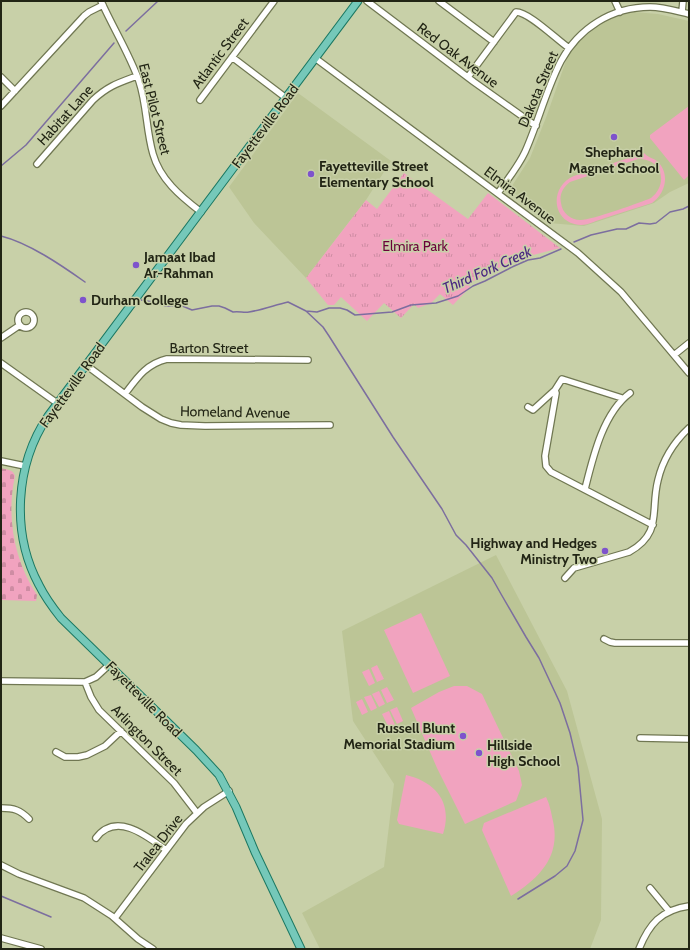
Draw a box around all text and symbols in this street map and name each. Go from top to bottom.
street label: Atlantic Street [188,14,253,92]
street label: Red Oak Avenue [414,18,502,92]
street label: Dakota Street [514,48,562,130]
street label: East Pilot Street [135,61,175,157]
street label: Fayetteville Road [228,80,302,172]
street label: Habitat Lane [33,81,97,149]
marker: Shephard Magnet School [609,132,619,142]
place label: Shephard Magnet School [569,143,659,177]
place label: Fayetteville Street Elementary School [319,157,434,191]
street label: Elmira Avenue [481,162,559,228]
marker: Fayetteville Street Elementary School [306,169,316,179]
park label: Elmira Park [382,237,449,255]
water label: Third Fork Creek [440,242,535,298]
place label: Jamaat Ibad Ar-Rahman [143,248,216,282]
marker: Jamaat Ibad Ar-Rahman [131,260,141,270]
place label: Durham College [91,291,188,309]
marker: Durham College [78,295,88,305]
street label: Fayetteville Road [35,339,109,431]
street label: Barton Street [170,339,249,357]
street label: Homeland Avenue [180,402,290,422]
place label: Highway and Hedges Ministry Two [470,534,597,568]
marker: Highway and Hedges Ministry Two [600,546,610,556]
street label: Fayetteville Road [102,657,186,741]
street label: Arlington Street [108,701,187,780]
place label: Russell Blunt Memorial Stadium [343,719,455,753]
marker: Russell Blunt Memorial Stadium [458,731,468,741]
place label: Hillside High School [487,736,560,770]
marker: Hillside High School [474,748,484,758]
street label: Tralea Drive [130,810,186,876]

